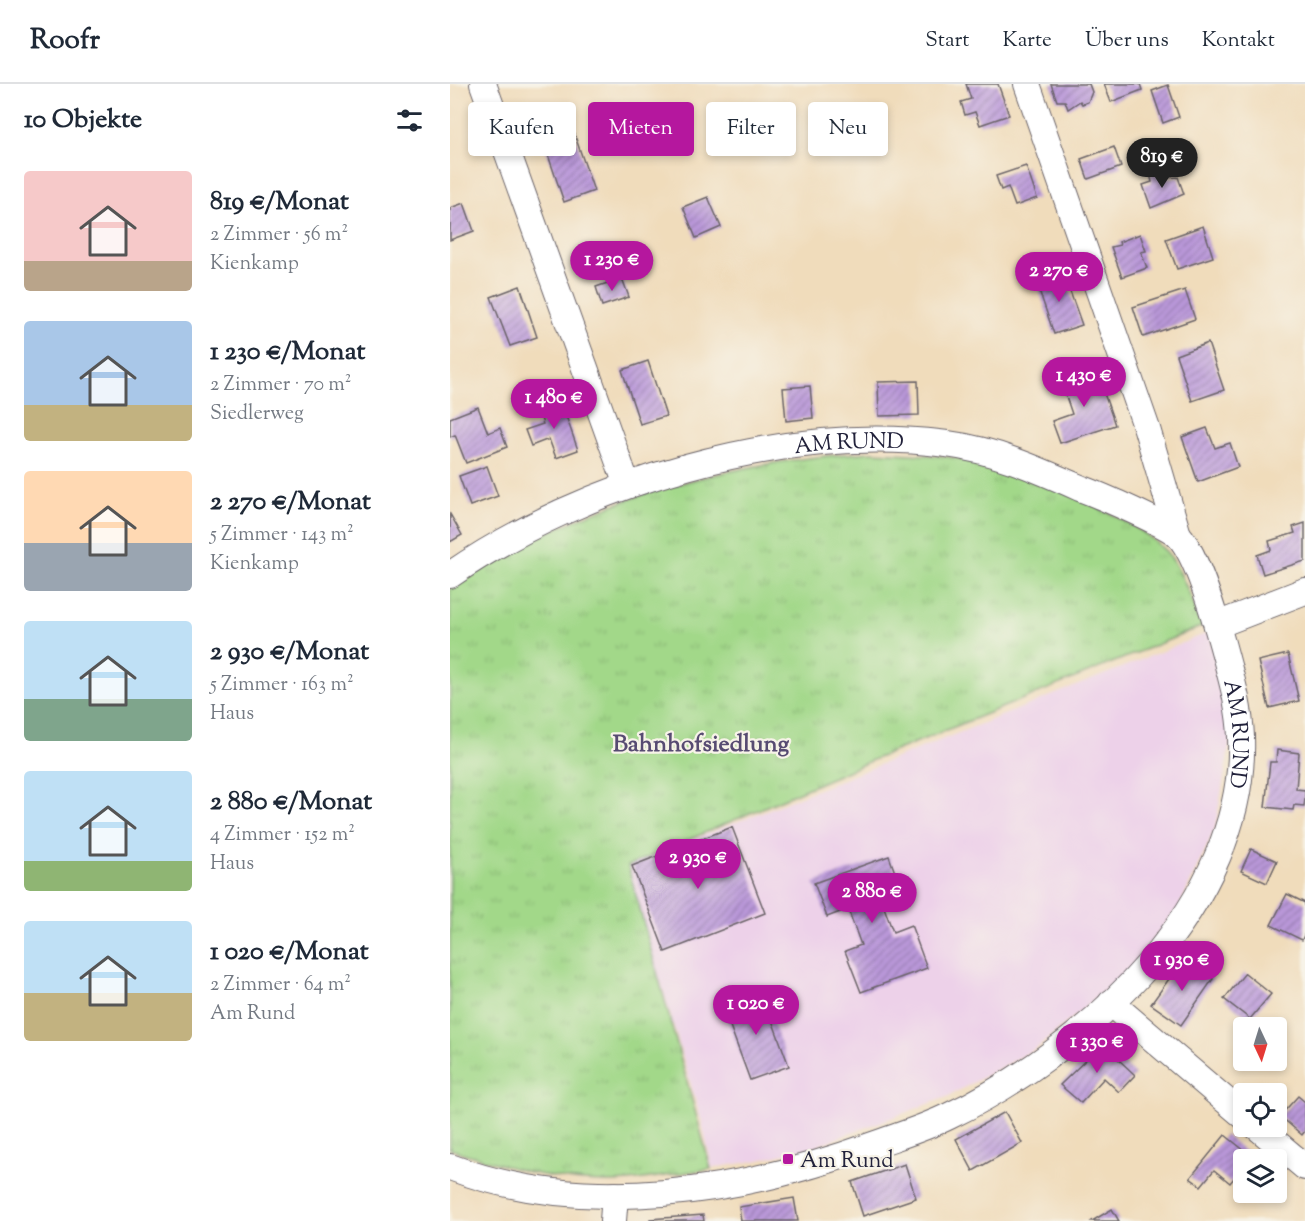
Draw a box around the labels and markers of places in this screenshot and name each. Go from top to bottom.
pin: 819 € [1120,138,1204,189]
pin: 1 230 € [557,241,667,292]
pin: 2 270 € [1004,252,1114,303]
pin: 1 430 € [1029,357,1139,408]
pin: 1 480 € [499,379,609,430]
pin: 2 930 € [643,839,753,890]
pin: 2 880 € [817,873,927,924]
pin: 1 930 € [1127,941,1237,992]
pin: 1 020 € [701,985,811,1036]
pin: 1 330 € [1042,1023,1152,1074]
place label: Am Rund [800,1146,894,1178]
marker: Am Rund [781,1152,795,1166]

